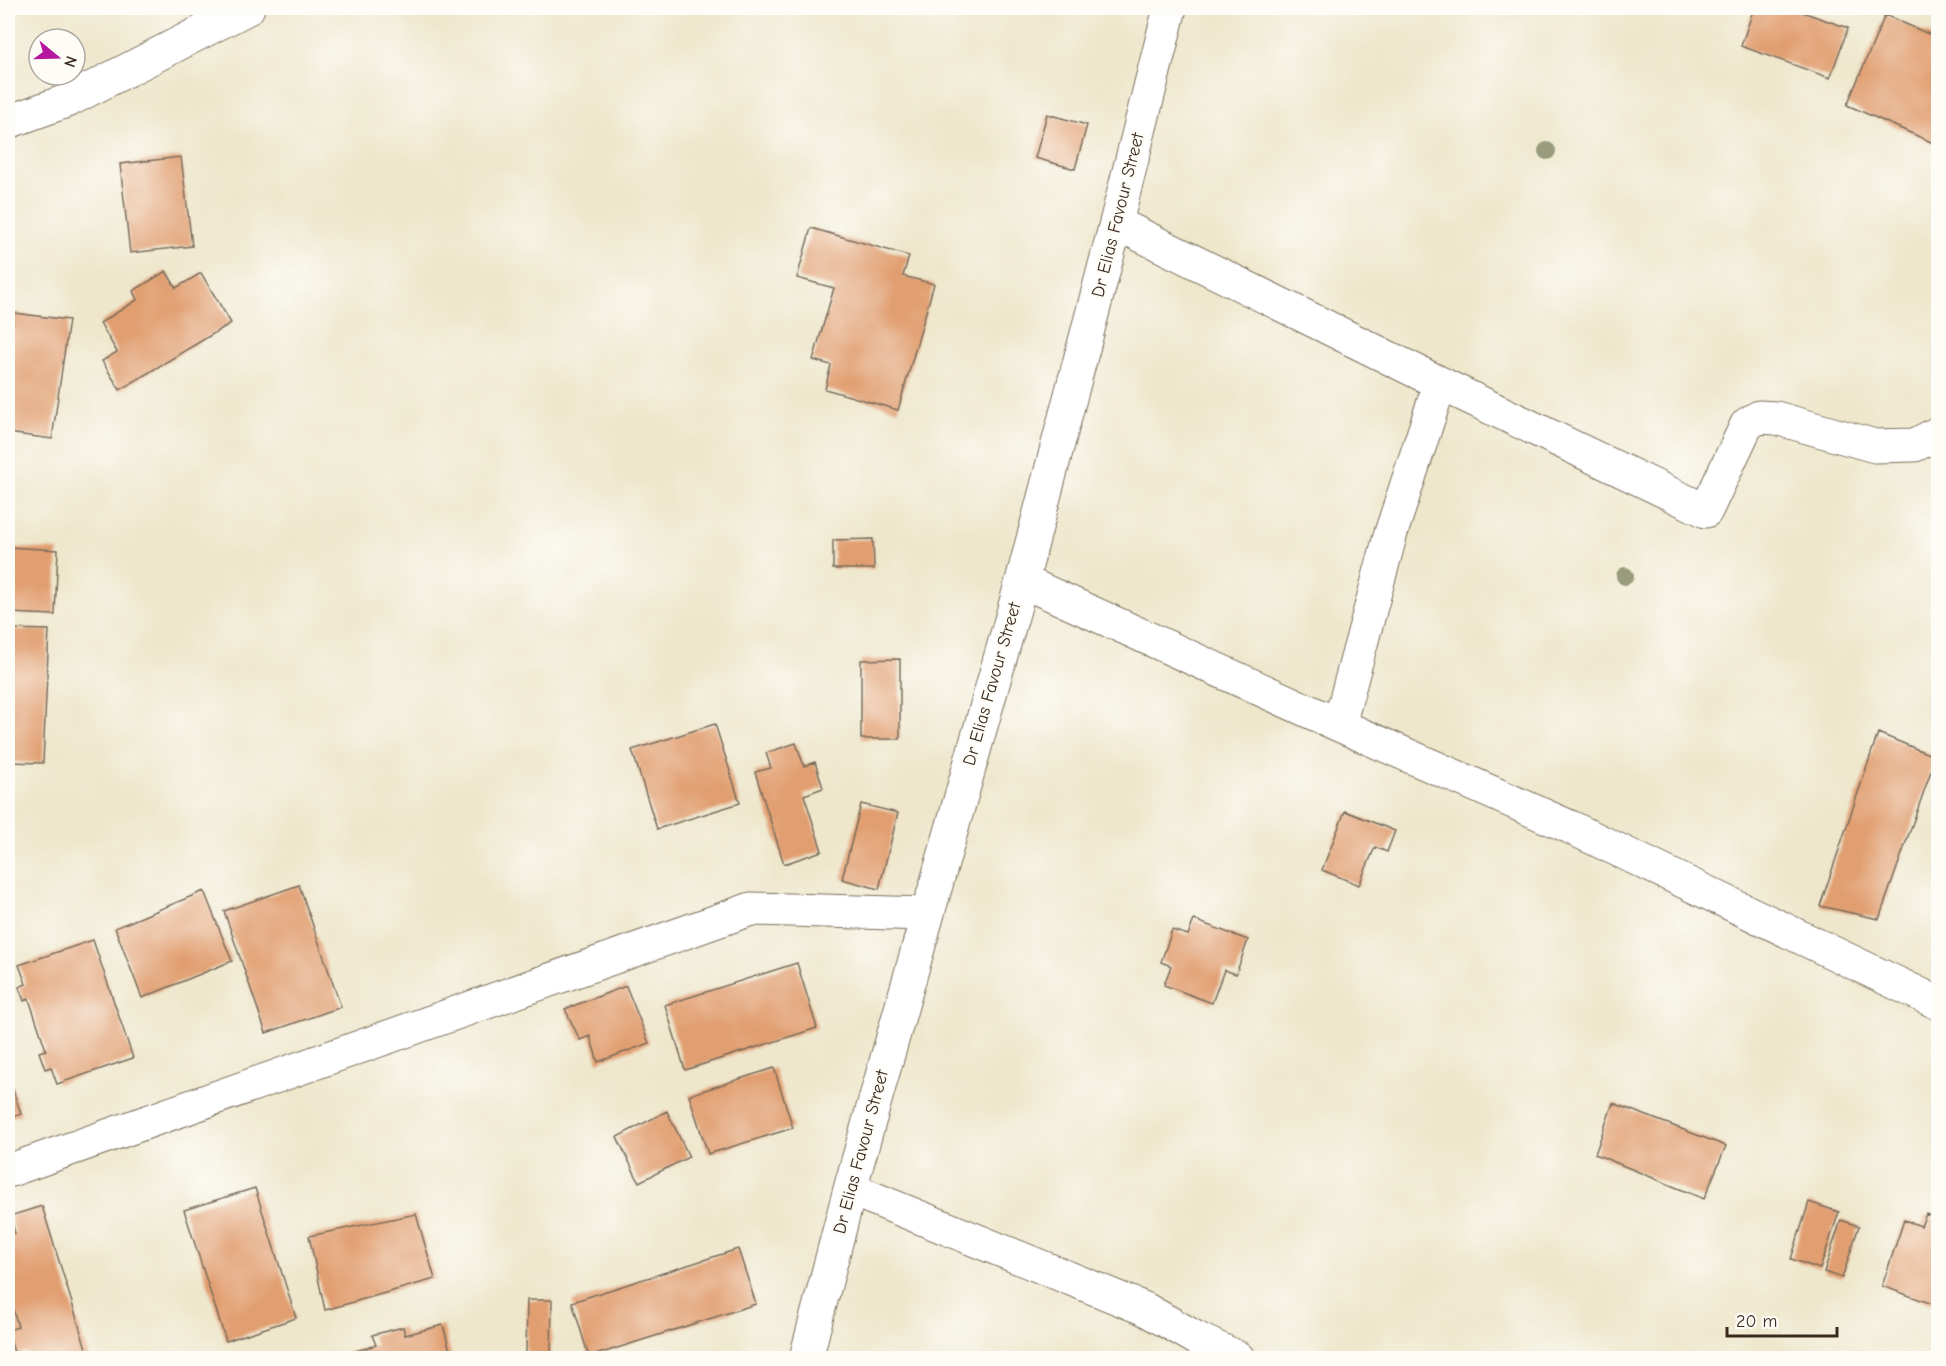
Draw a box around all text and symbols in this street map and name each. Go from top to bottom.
north arrow [27,27,87,87]
text: N [60,54,80,69]
street label: Dr Elias Favour Street [1087,130,1149,299]
street label: Dr Elias Favour Street [959,599,1026,768]
street label: Dr Elias Favour Street [829,1067,893,1236]
scale bar [1727,1300,1836,1338]
text: 20 m [1736,1311,1777,1332]

